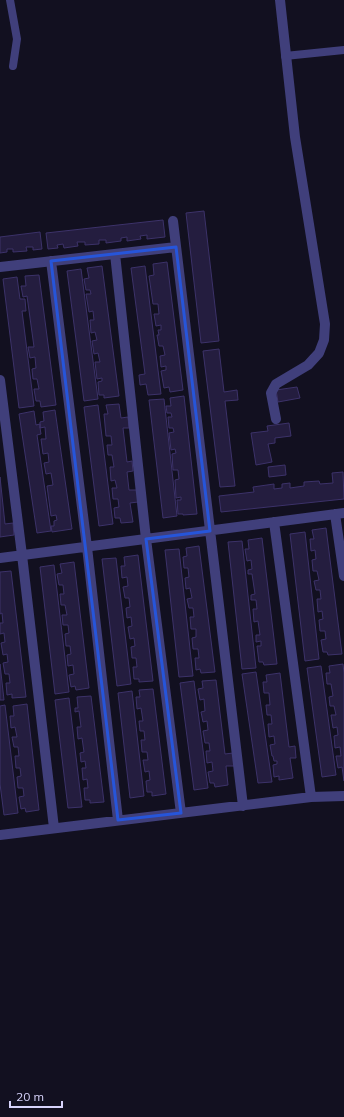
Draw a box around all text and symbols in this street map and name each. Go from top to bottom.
scale bar [10,1083,62,1109]
text: 20 m [16,1089,44,1104]

